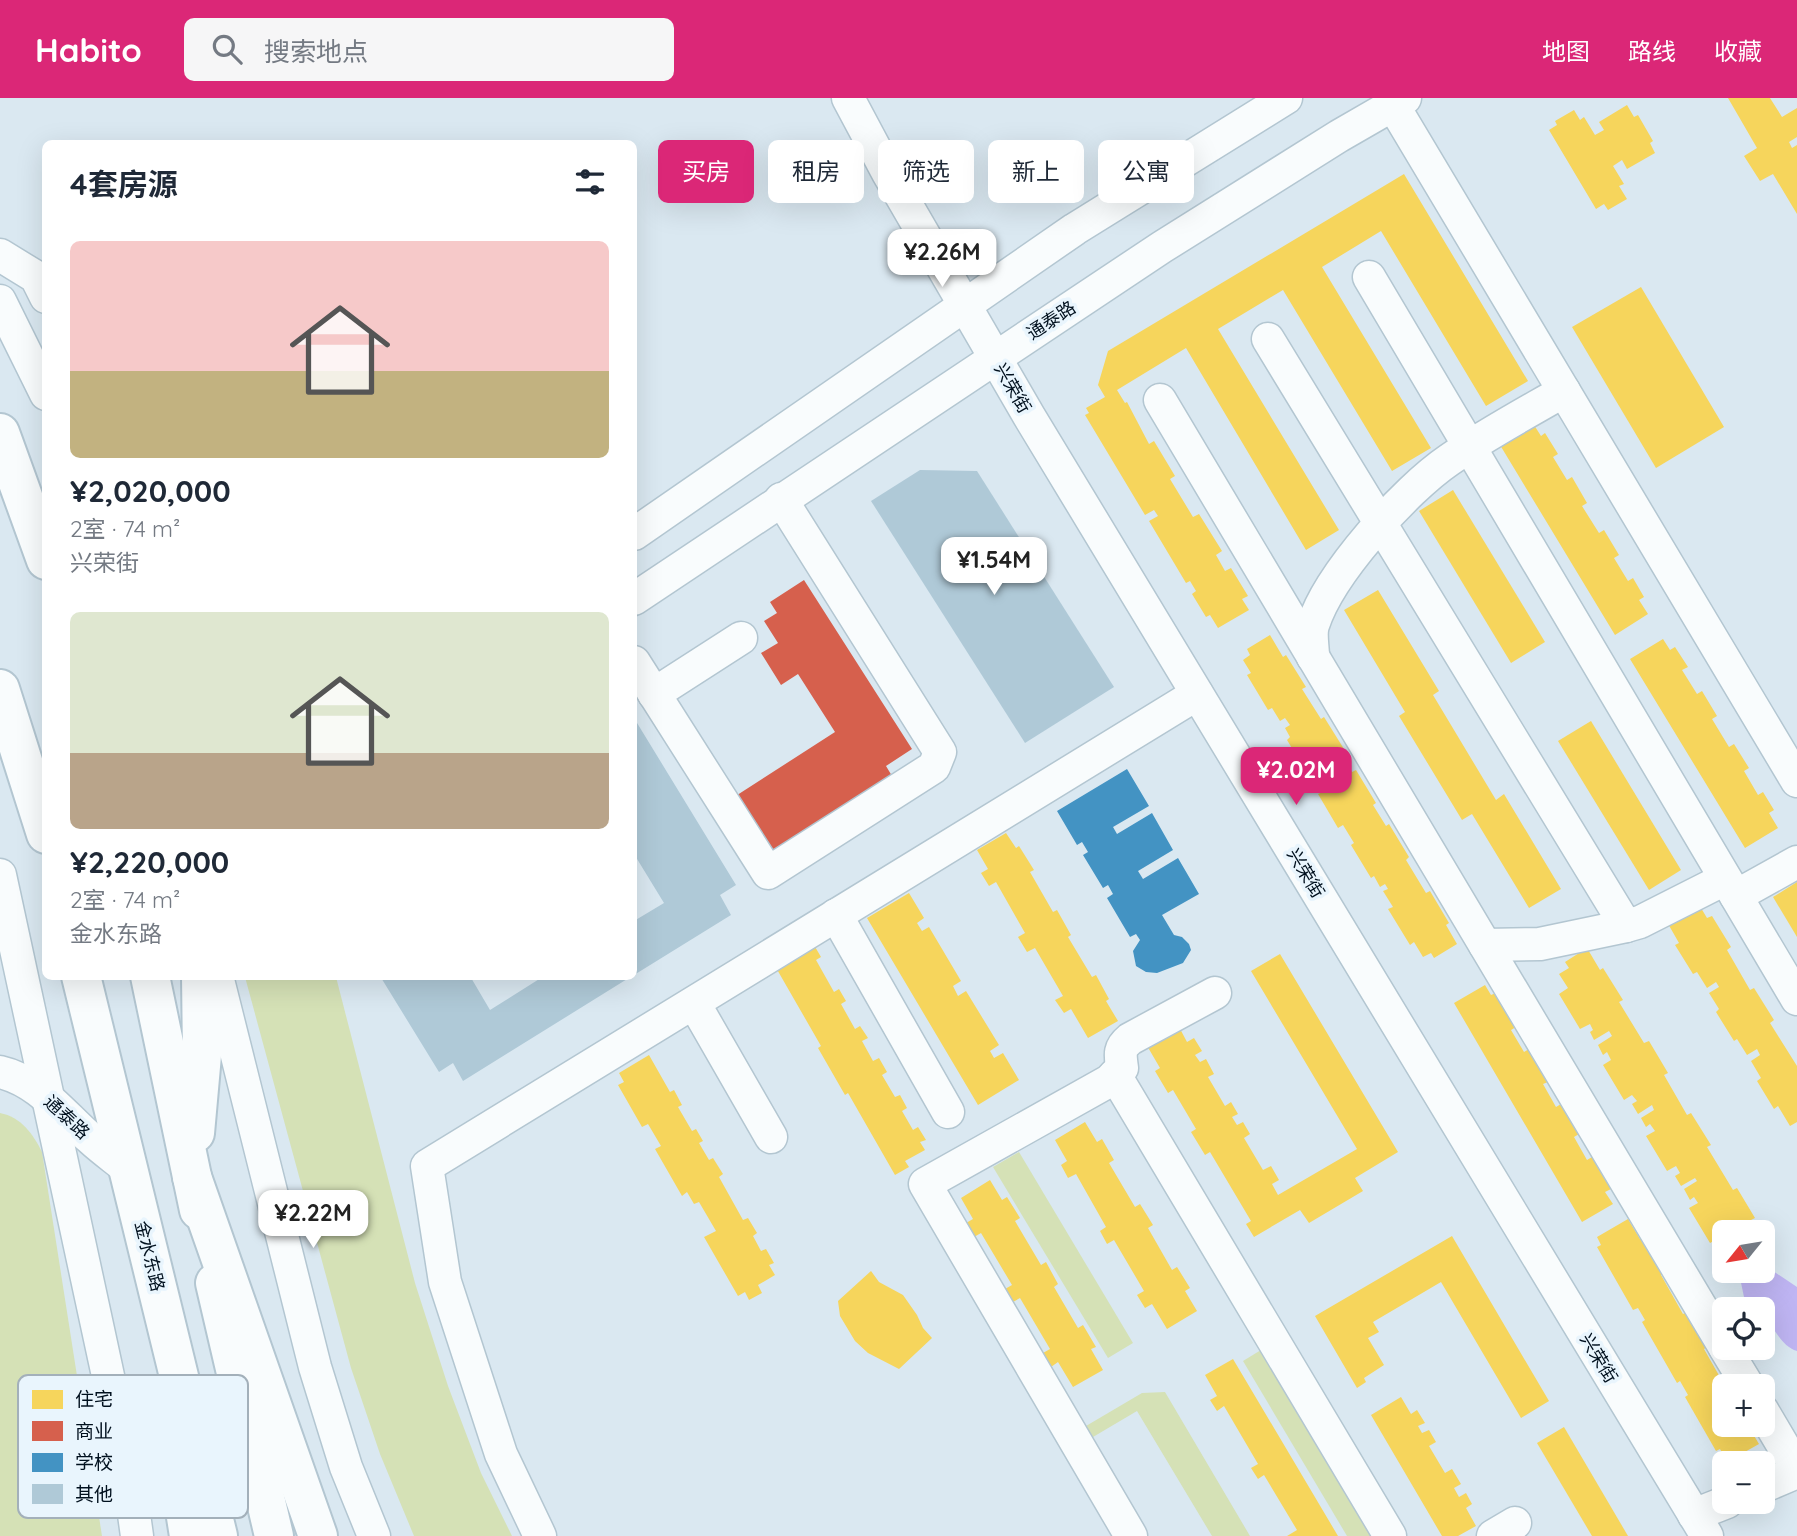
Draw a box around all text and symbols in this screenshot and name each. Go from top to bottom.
search box [184,18,674,81]
text: Habito [35,29,142,70]
icon: search [208,30,246,68]
text: 搜索地点 [264,35,368,68]
text: 地图 [1542,36,1590,66]
text: 路线 [1628,36,1676,66]
text: 收藏 [1714,36,1762,66]
chip: 买房 [658,140,754,203]
chip: 租房 [768,140,864,203]
chip: 筛选 [878,140,974,203]
chip: 新上 [988,140,1084,203]
chip: 公寓 [1098,140,1194,203]
icon: filters [571,163,609,201]
text: 4套房源 [70,165,178,203]
pin: ¥2.26M [885,230,999,289]
text: ¥2.26M [903,237,981,266]
icon: home [277,287,403,413]
street label: 通泰路 [1022,296,1080,344]
street label: 兴荣街 [990,359,1036,417]
text: ¥2,020,000 [70,472,231,510]
text: 2室 · 74 m² [70,514,180,543]
pin: ¥1.54M [937,538,1051,597]
text: ¥1.54M [957,545,1031,574]
text: 兴荣街 [70,548,139,577]
icon: home [277,658,403,784]
pin: ¥2.02M [1239,748,1353,807]
text: ¥2.02M [1257,755,1335,784]
text: ¥2,220,000 [70,843,229,881]
street label: 兴荣街 [1282,844,1330,902]
text: 2室 · 74 m² [70,885,180,914]
text: 金水东路 [70,919,162,948]
street label: 通泰路 [39,1090,95,1144]
pin: ¥2.22M [256,1190,370,1250]
text: ¥2.22M [274,1198,352,1227]
street label: 金水东路 [130,1218,170,1294]
north arrow [1712,1220,1774,1283]
map controls [1712,1220,1775,1514]
button: locate [1712,1297,1775,1360]
street label: 兴荣街 [1575,1329,1623,1387]
button: + [1712,1374,1775,1437]
legend [18,1375,248,1518]
text: 住宅 [75,1387,113,1411]
text: 商业 [75,1419,113,1443]
text: 学校 [75,1450,113,1474]
button: − [1712,1451,1775,1514]
text: 其他 [75,1482,113,1506]

